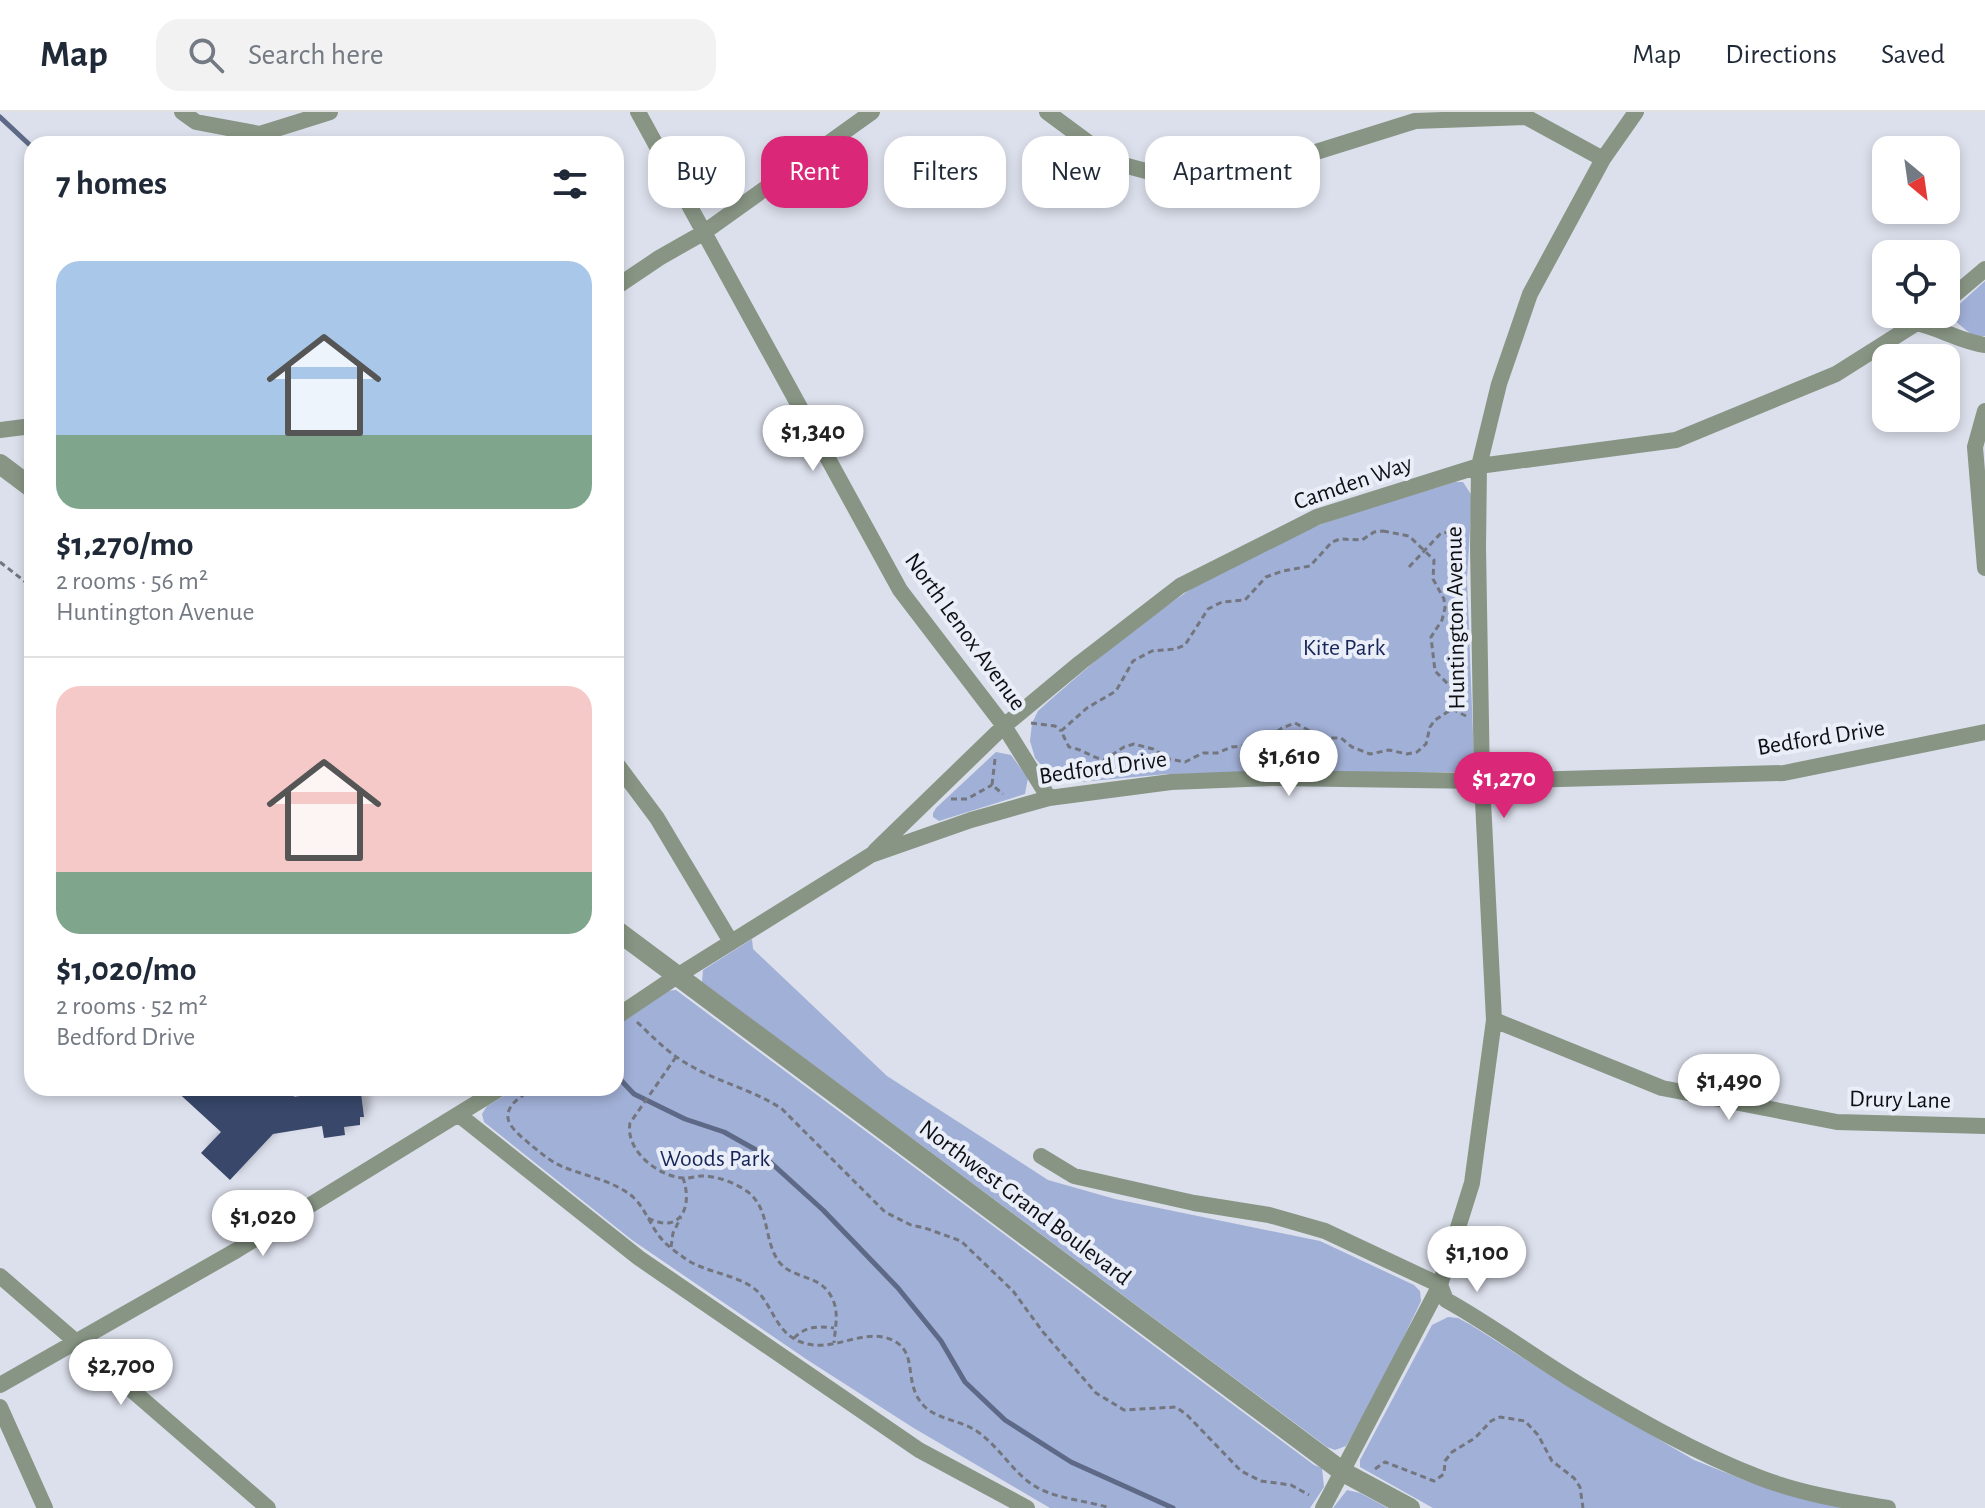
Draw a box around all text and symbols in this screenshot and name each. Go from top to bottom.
search box [156,19,716,91]
icon: search [184,33,228,77]
text: Map [40,36,108,74]
text: Search here [248,40,384,70]
text: Map [1632,41,1681,69]
text: Directions [1725,41,1837,69]
text: Saved [1881,41,1945,69]
chip: Buy [648,136,745,208]
chip: Rent [761,136,868,208]
chip: Filters [884,136,1006,208]
chip: New [1022,136,1129,208]
chip: Apartment [1145,136,1320,208]
north arrow [1872,136,1960,224]
map controls [1872,136,1960,432]
icon: filters [548,162,592,206]
text: 7 homes [56,167,167,201]
button: locate [1872,240,1960,328]
icon: home [252,313,396,457]
button: layers [1872,344,1960,432]
pin: $1,340 [748,405,878,473]
text: $1,340 [781,418,845,444]
street label: Camden Way [1291,452,1415,514]
street label: Huntington Avenue [1442,526,1470,710]
text: $1,270/mo [56,528,194,562]
street label: North Lenox Avenue [900,549,1030,715]
text: 2 rooms · 56 m² [56,568,208,594]
text: Huntington Avenue [56,599,255,625]
park label: Kite Park [1303,636,1385,660]
street label: Bedford Drive [1756,716,1886,760]
pin: $1,610 [1224,730,1354,798]
icon: home [252,738,396,882]
text: $1,610 [1258,743,1320,769]
street label: Bedford Drive [1038,747,1168,789]
pin: $1,270 [1439,752,1569,820]
text: $1,270 [1472,765,1536,791]
text: $1,020/mo [56,953,197,987]
text: 2 rooms · 52 m² [56,993,208,1019]
text: Bedford Drive [56,1024,195,1050]
pin: $1,490 [1664,1054,1794,1122]
text: $1,490 [1696,1067,1762,1093]
street label: Drury Lane [1849,1087,1951,1113]
street label: Northwest Grand Boulevard [915,1116,1135,1290]
park label: Woods Park [660,1147,770,1171]
pin: $1,020 [198,1190,328,1258]
text: $1,020 [230,1203,296,1229]
pin: $1,100 [1412,1226,1542,1294]
text: $1,100 [1445,1239,1509,1265]
pin: $2,700 [56,1339,186,1407]
text: $2,700 [87,1352,155,1378]

